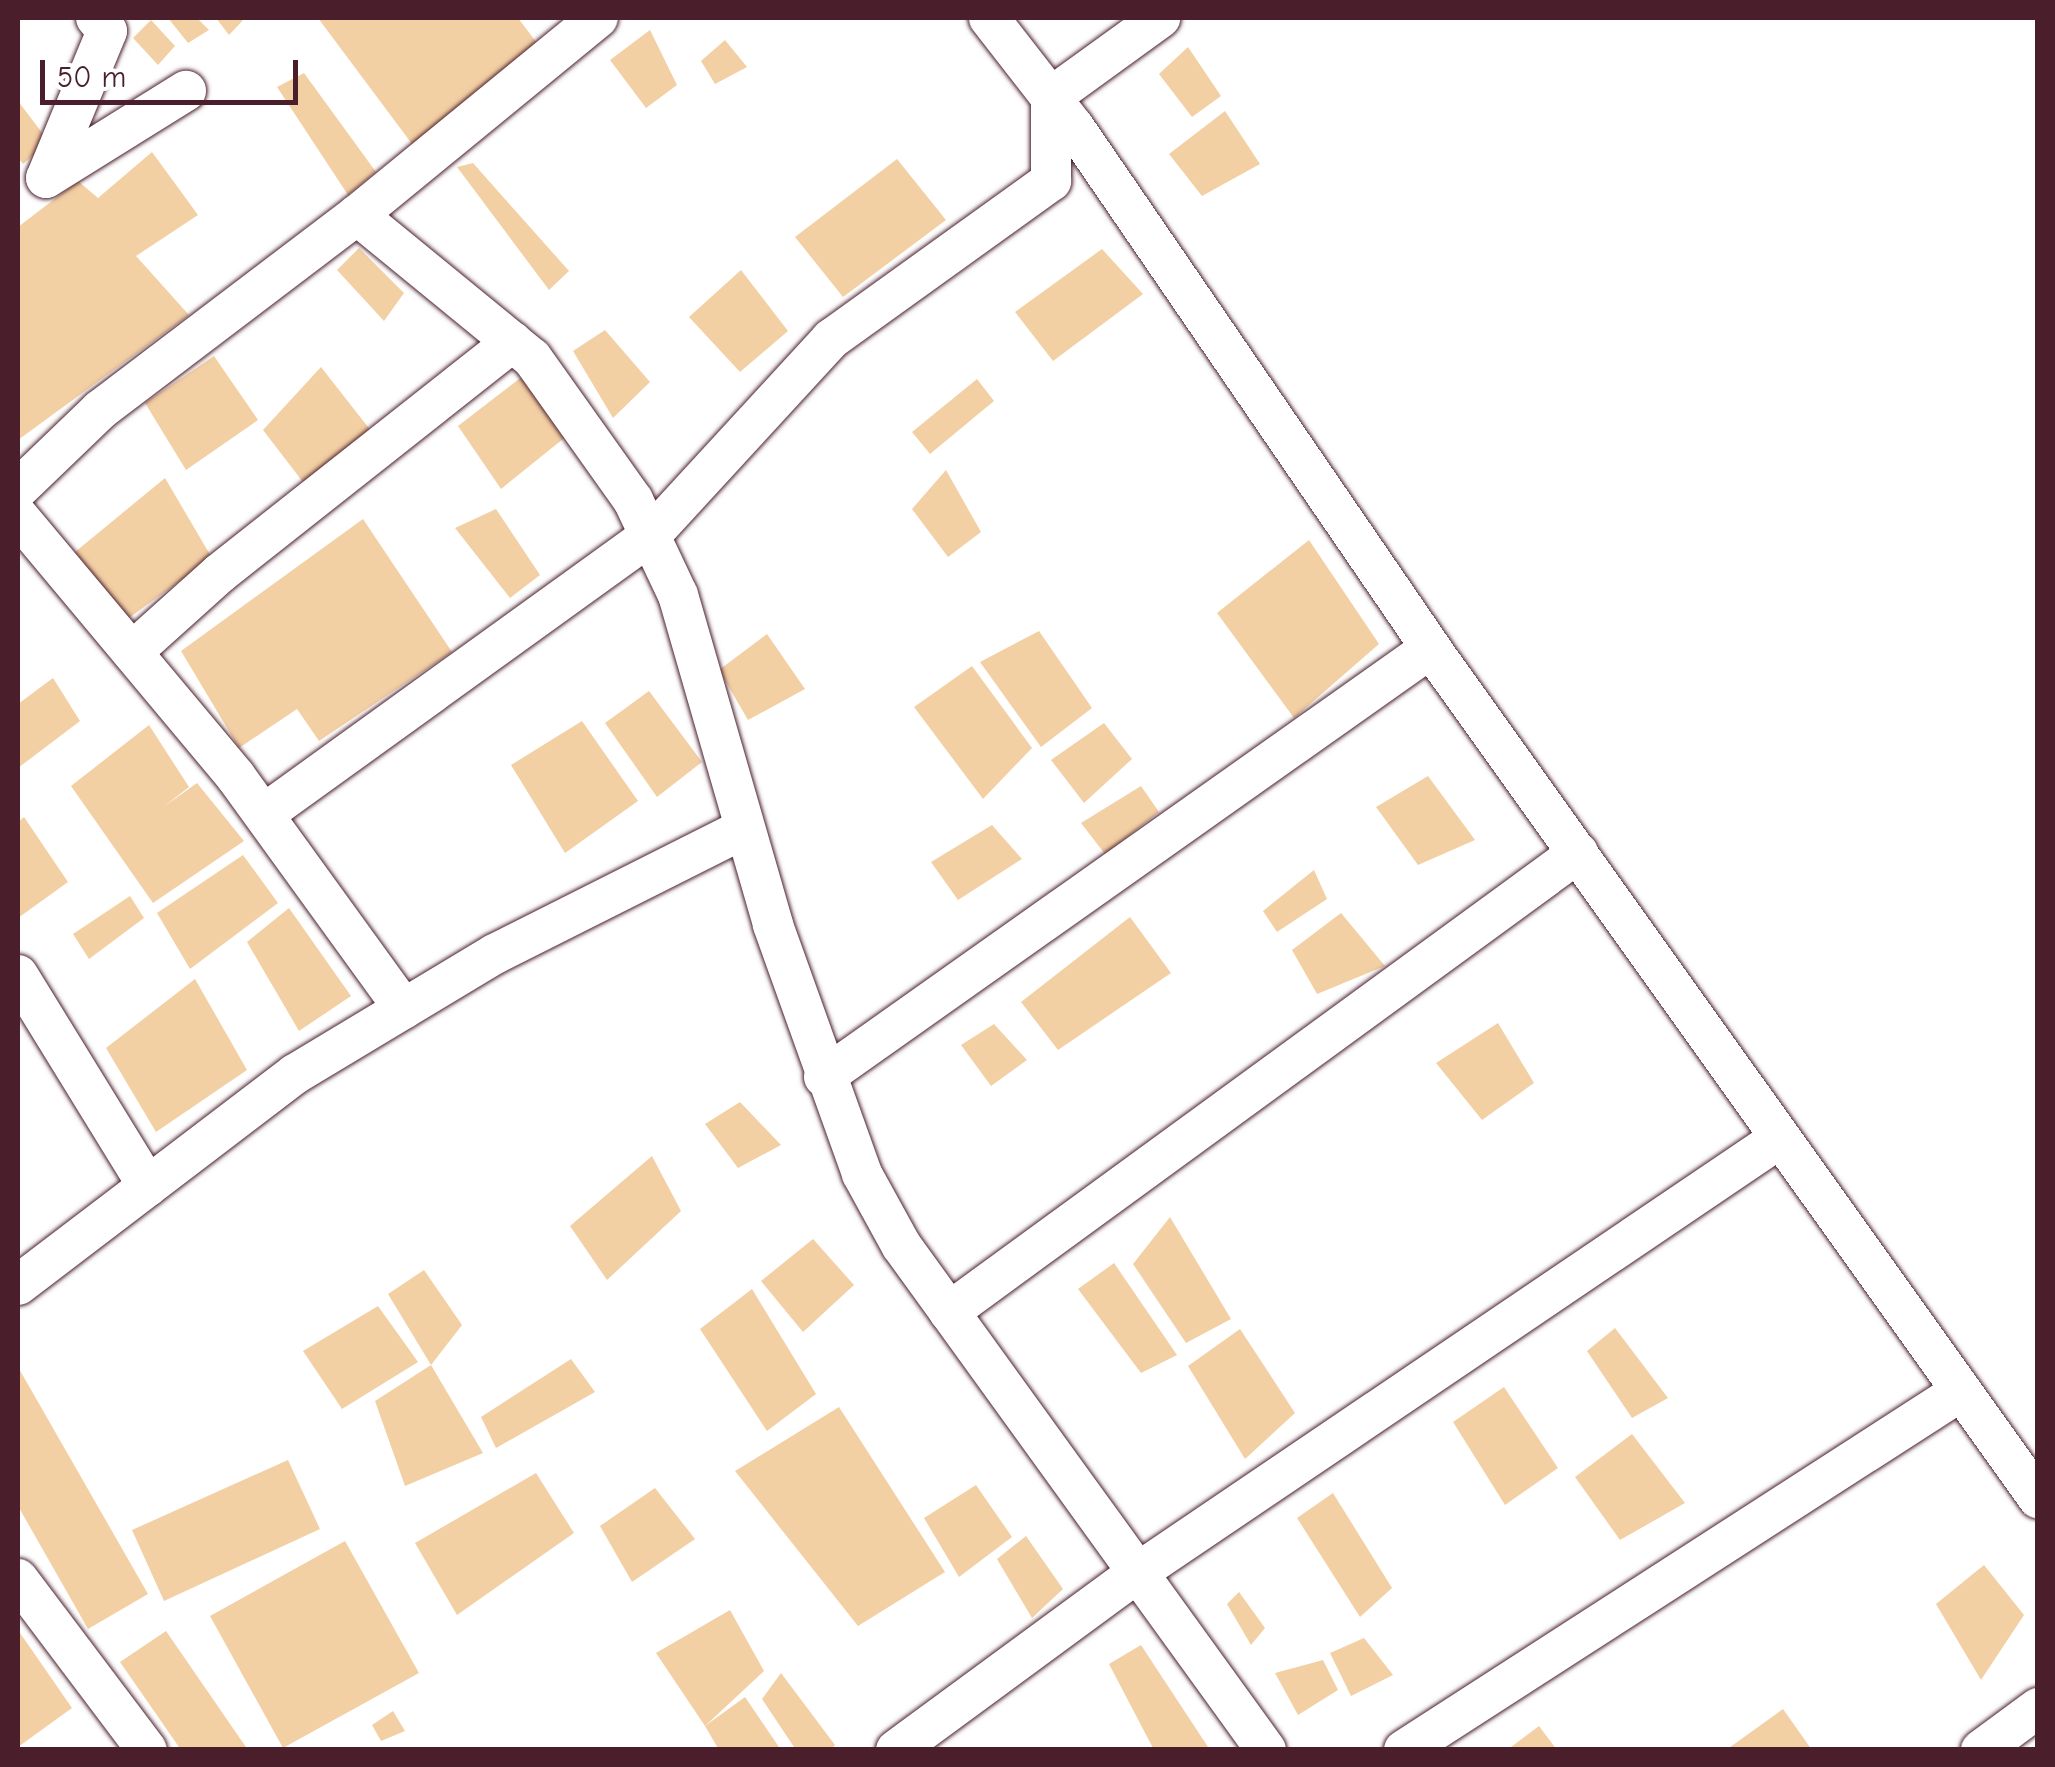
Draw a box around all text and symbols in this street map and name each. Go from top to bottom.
scale bar [45,40,302,102]
text: 50 m [57,60,126,95]

